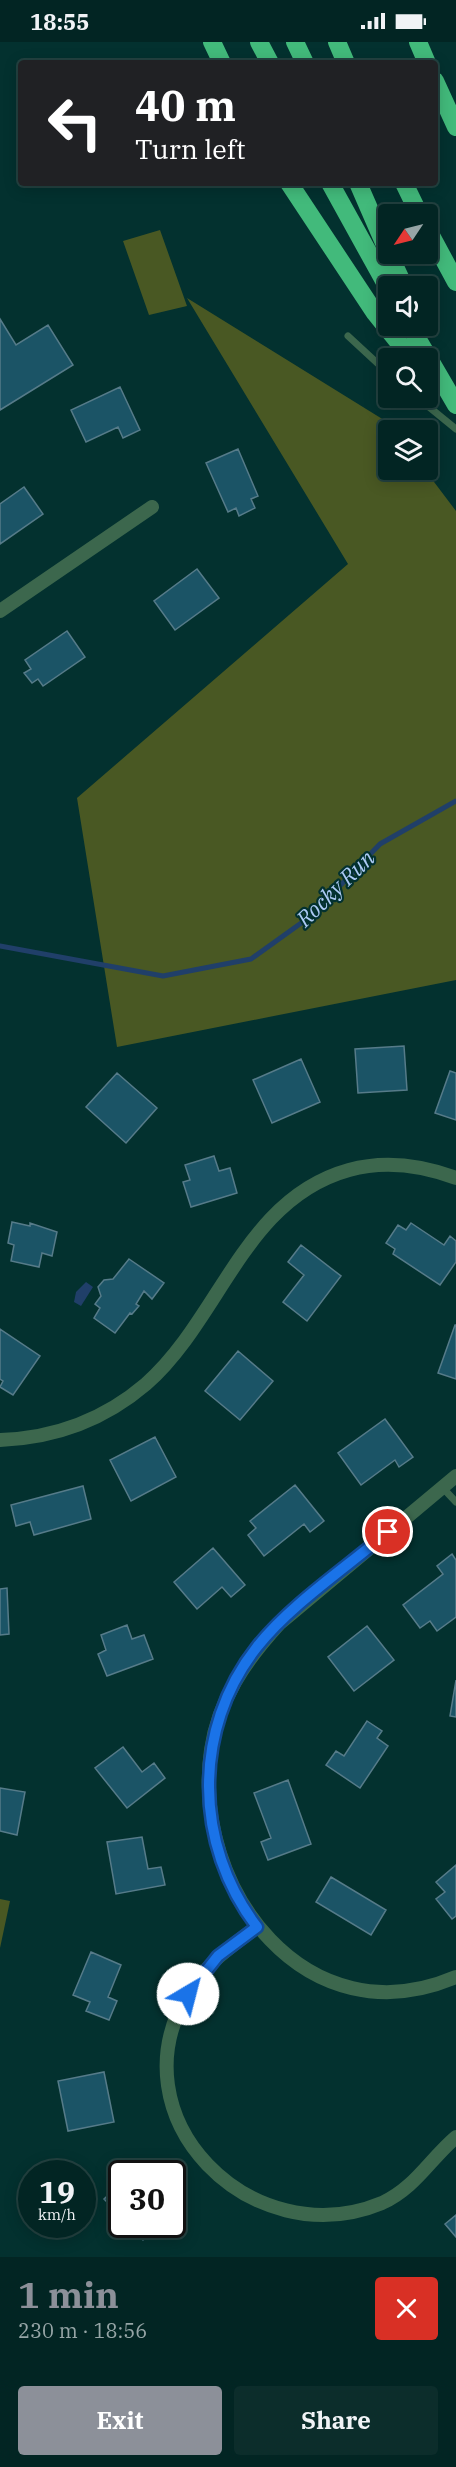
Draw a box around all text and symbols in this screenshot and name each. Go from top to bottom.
text: 18:55 [30,7,89,36]
text: 40 m [135,78,236,133]
icon: left [36,84,114,162]
text: Turn left [135,131,246,166]
north arrow [378,204,438,264]
map controls [378,204,438,480]
button: sound [378,276,438,336]
button: search [378,348,438,408]
button: layers [378,420,438,480]
water label: Rocky Run [289,843,381,933]
pin [362,1506,413,1557]
icon: arrive [371,1515,404,1548]
position arrow [156,1962,220,2026]
speed limit sign: 30 [108,2160,186,2238]
text: 19 [39,2172,75,2211]
text: km/h [38,2205,76,2224]
text: 1 min [18,2271,119,2318]
button: close [375,2277,438,2340]
text: 230 m · 18:56 [18,2317,147,2344]
button: Exit [18,2386,222,2455]
button: Share [234,2386,438,2455]

